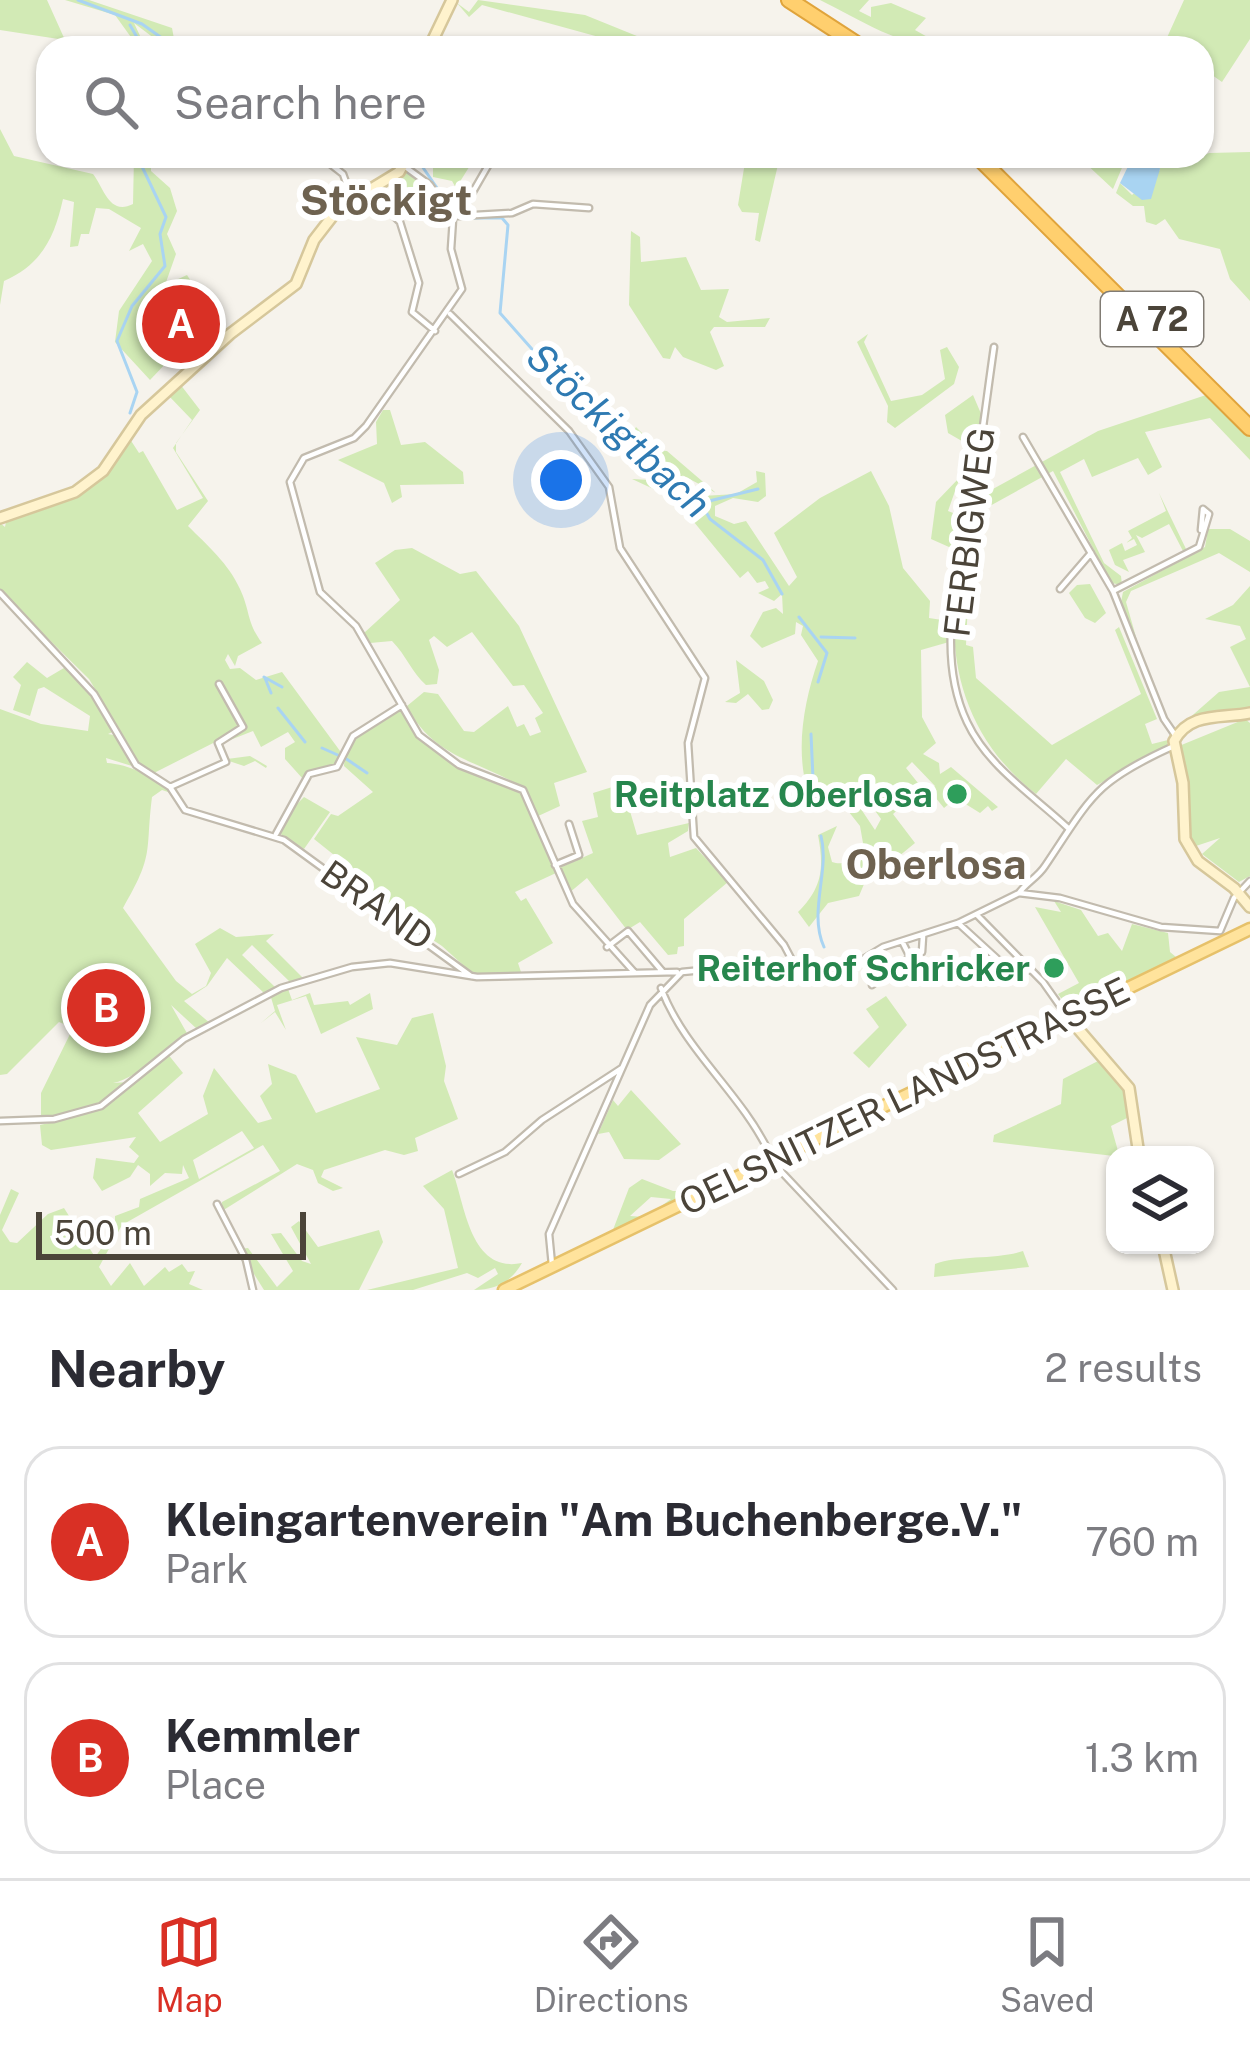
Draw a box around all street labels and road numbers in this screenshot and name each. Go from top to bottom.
road number: A 72 [1101,292,1203,346]
street label: FERBIGWEG [935,425,1003,639]
street label: BRAND [313,852,441,958]
street label: OELSNITZER LANDSTRASSE [672,968,1136,1224]

